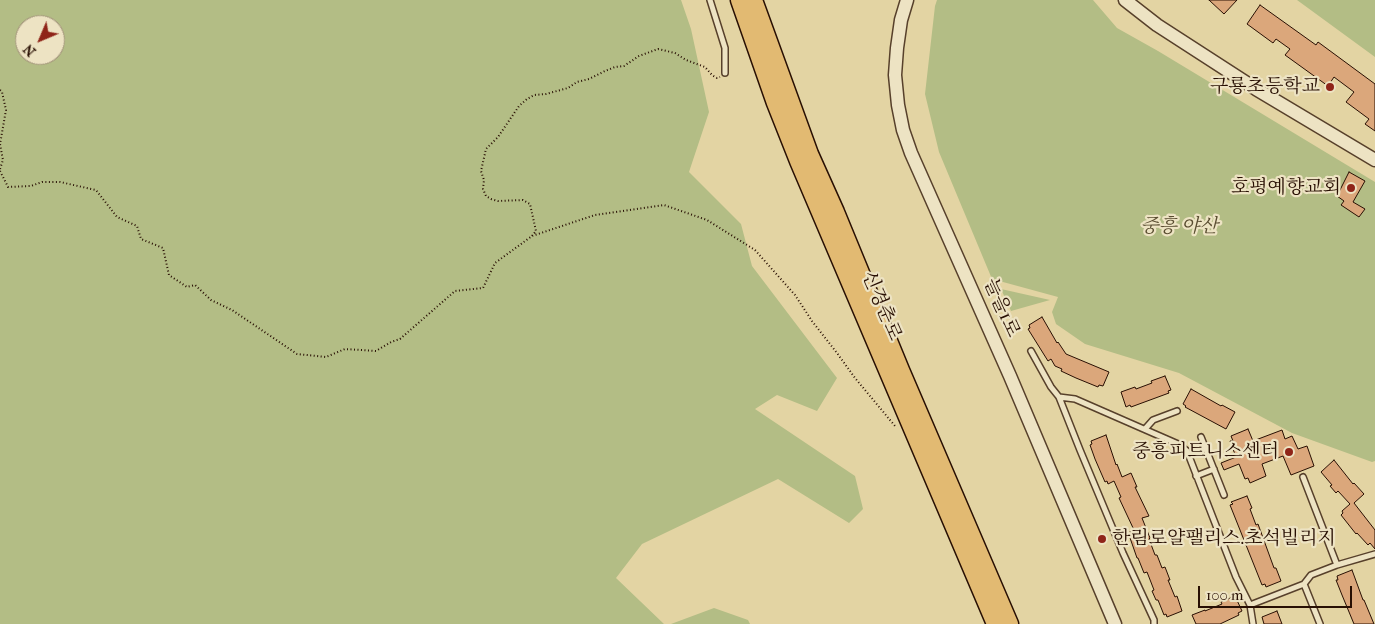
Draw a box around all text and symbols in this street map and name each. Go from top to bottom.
north arrow [15,15,65,65]
text: N [20,40,40,60]
place label: 구룡초등학교 [1210,76,1320,98]
marker: 구룡초등학교 [1324,81,1336,93]
place label: 호평예향교회 [1231,177,1341,199]
marker: 호평예향교회 [1345,182,1357,194]
park label: 중흥 야산 [1140,216,1218,238]
street label: 신경춘로 [856,268,906,344]
street label: 늘을1로 [978,275,1024,341]
place label: 중흥피트니스센터 [1132,441,1279,463]
marker: 중흥피트니스센터 [1283,446,1295,458]
place label: 한림로얄팰리스.초석빌리지 [1112,528,1336,550]
marker: 한림로얄팰리스.초석빌리지 [1096,533,1108,545]
scale bar [1200,576,1354,608]
text: 100 m [1206,586,1244,604]

